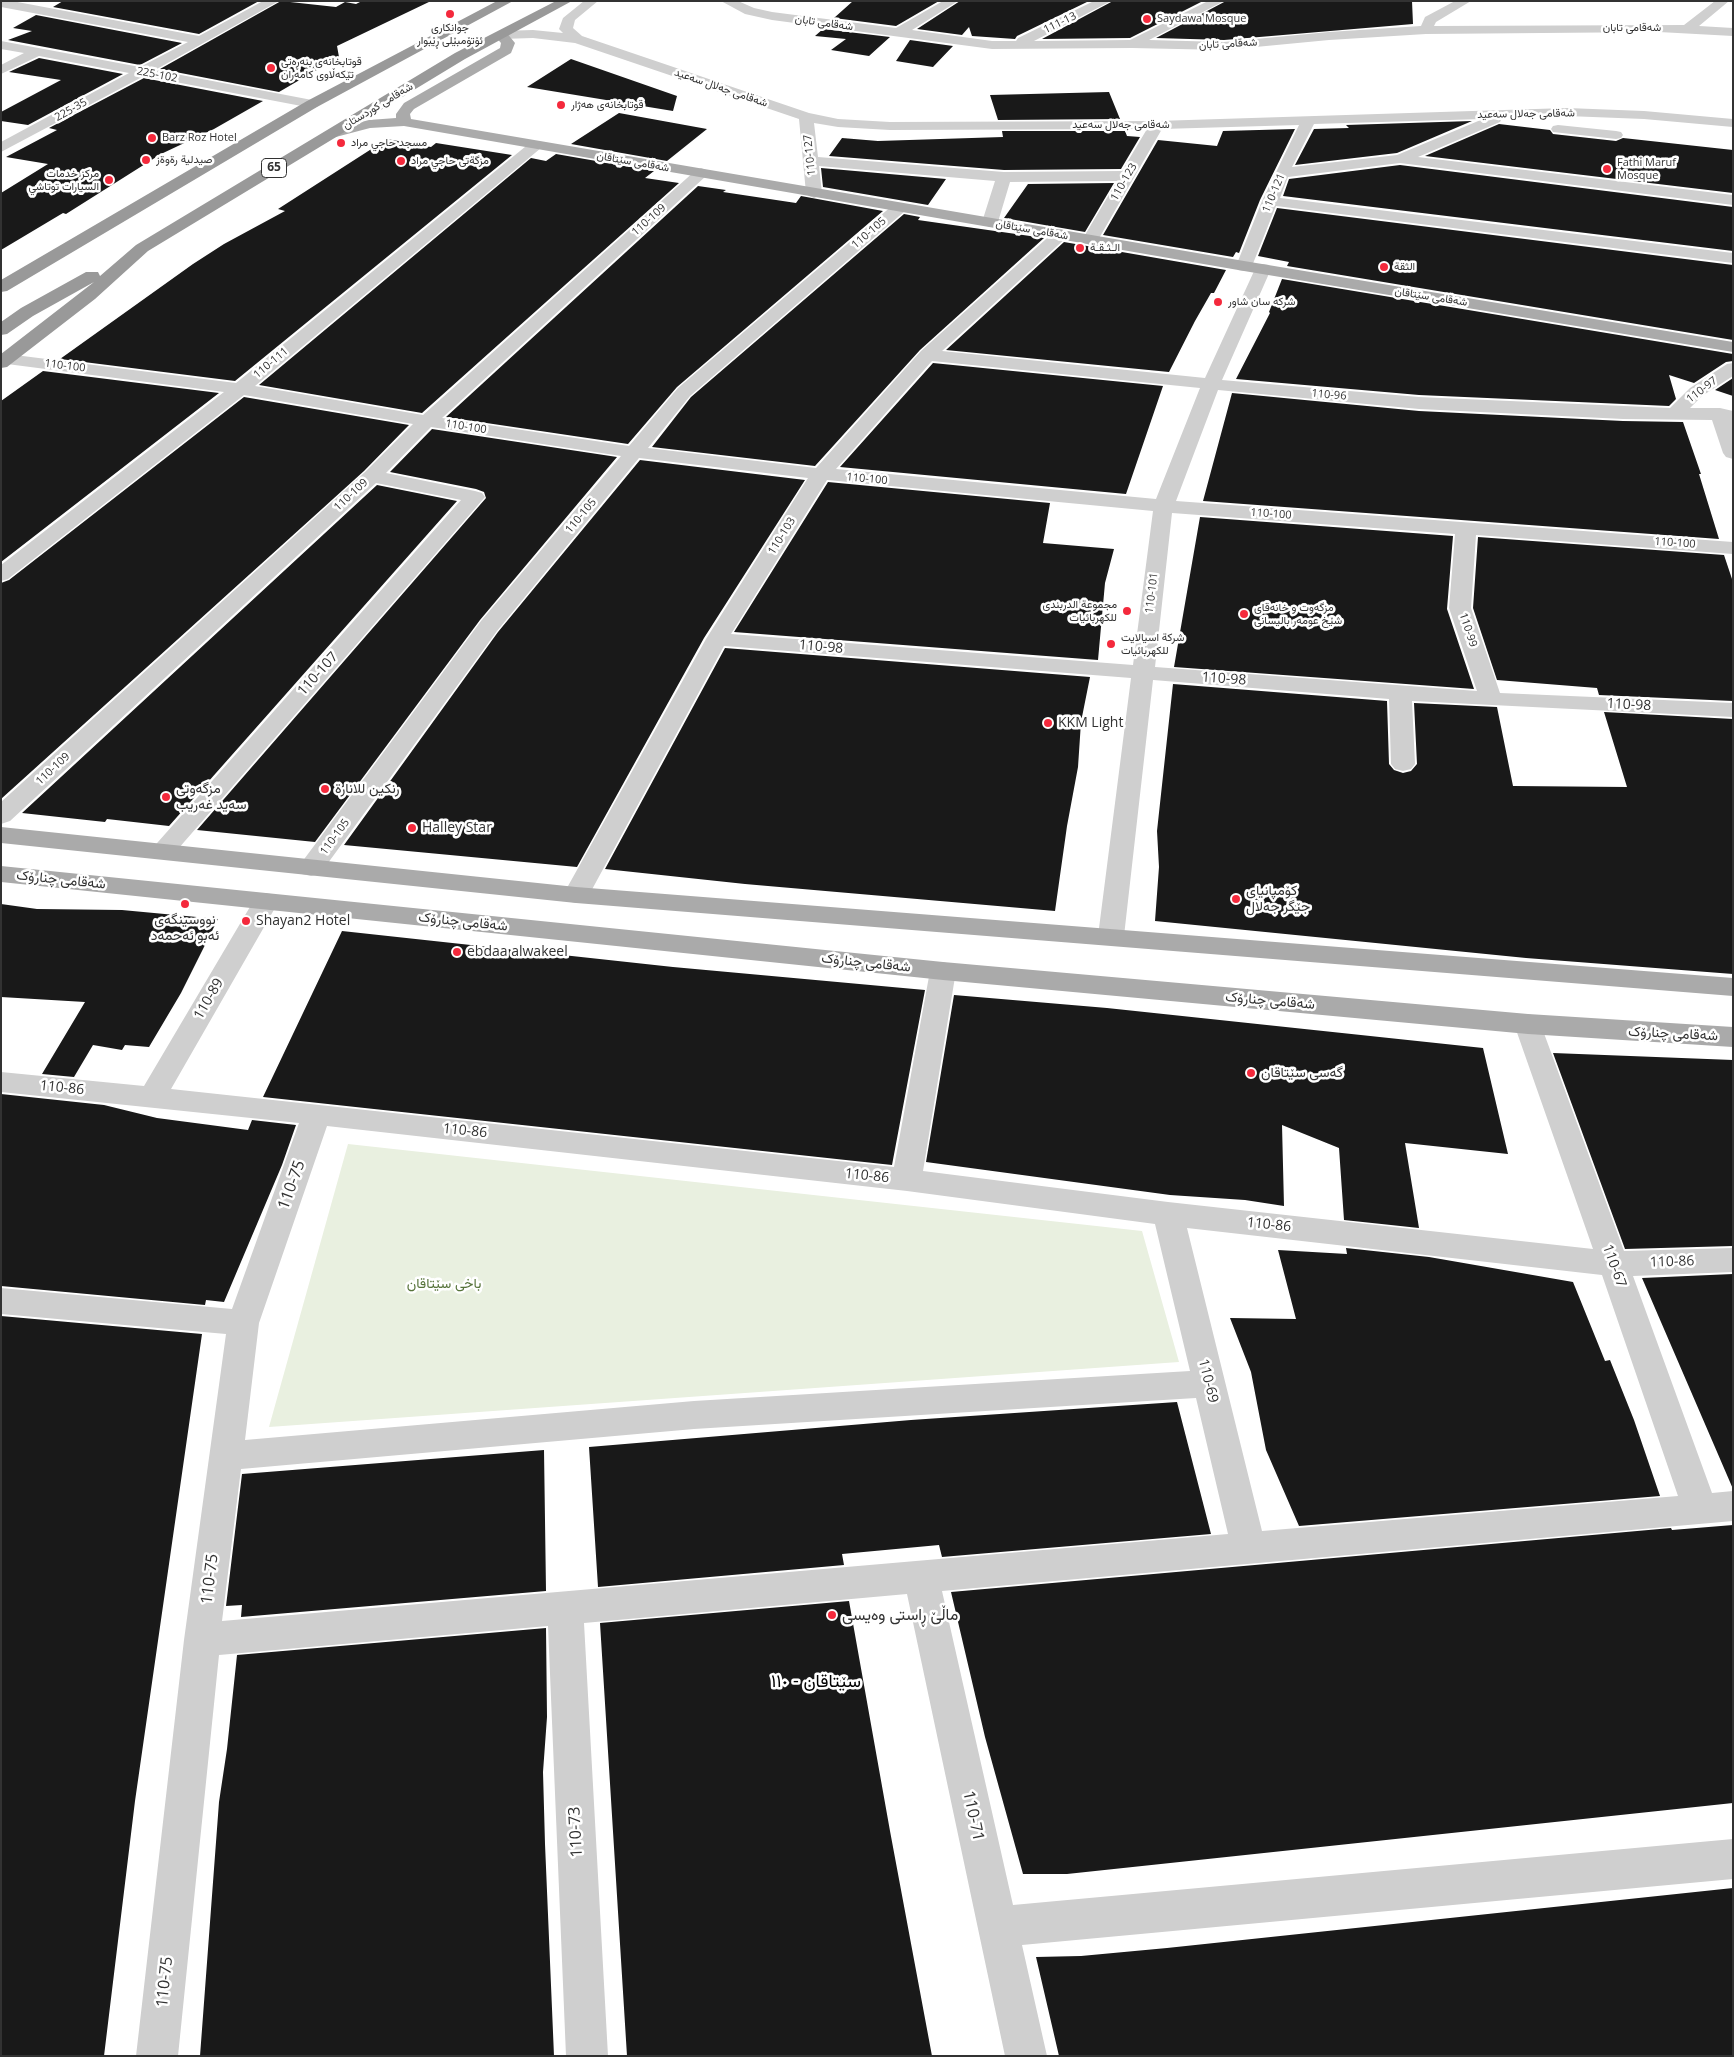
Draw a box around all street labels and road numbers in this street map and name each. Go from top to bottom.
street label: 111-13 [1041,9,1079,37]
street label: شەقامی تابان [794,12,854,34]
street label: شەقامی تابان [1603,21,1661,35]
street label: شەقامی تابان [1198,36,1258,52]
street label: 225-102 [135,65,179,85]
street label: شەقامی جەلال سەعید [673,66,769,110]
street label: شەقامی کوردستان [341,80,415,132]
street label: 225-35 [52,96,90,124]
street label: شەقامی جەلال سەعید [1477,107,1575,121]
street label: شەقامی جەلال سەعید [1072,118,1170,132]
street label: 110-127 [801,134,819,176]
street label: شەقامی سێتاقان [596,149,670,175]
road number: 65 [262,158,286,178]
street label: 110-123 [1108,161,1140,203]
street label: 110-121 [1260,171,1288,215]
street label: 110-109 [629,201,669,239]
street label: 110-105 [849,214,889,252]
street label: شەقامی سێتاقان [995,217,1069,243]
street label: شەقامی سێتاقان [1394,285,1468,309]
street label: 110-111 [251,345,291,381]
street label: 110-100 [44,357,86,375]
street label: 110-97 [1684,374,1720,406]
street label: 110-96 [1311,387,1347,403]
street label: 110-100 [445,417,487,437]
street label: 110-100 [846,471,888,487]
street label: 110-109 [331,476,371,514]
street label: 110-105 [563,496,599,536]
street label: 110-100 [1250,506,1292,522]
street label: 110-103 [765,515,799,557]
street label: 110-100 [1654,535,1696,551]
street label: 110-101 [1143,572,1161,614]
street label: 110-99 [1456,611,1480,649]
street label: 110-98 [798,637,844,657]
street label: 110-107 [294,649,342,699]
street label: 110-98 [1201,669,1247,689]
street label: 110-98 [1606,695,1652,715]
street label: 110-109 [33,750,73,788]
street label: 110-105 [318,816,352,858]
street label: شەقامی چنارۆک [15,867,107,893]
street label: شەقامی چنارۆک [417,909,509,935]
street label: شەقامی چنارۆک [820,950,912,976]
street label: 110-89 [191,976,227,1022]
street label: شەقامی چنارۆک [1225,989,1315,1013]
street label: شەقامی چنارۆک [1628,1023,1718,1045]
street label: 110-86 [39,1077,85,1099]
street label: 110-86 [442,1120,488,1142]
street label: 110-75 [274,1158,310,1212]
street label: 110-86 [844,1165,890,1187]
street label: 110-86 [1246,1214,1292,1236]
street label: 110-67 [1598,1242,1630,1290]
street label: 110-86 [1649,1253,1695,1271]
street label: 110-69 [1194,1357,1222,1405]
street label: 110-75 [197,1553,223,1605]
street label: 110-71 [958,1789,988,1843]
street label: 110-73 [565,1806,587,1858]
street label: 110-75 [153,1956,177,2008]

